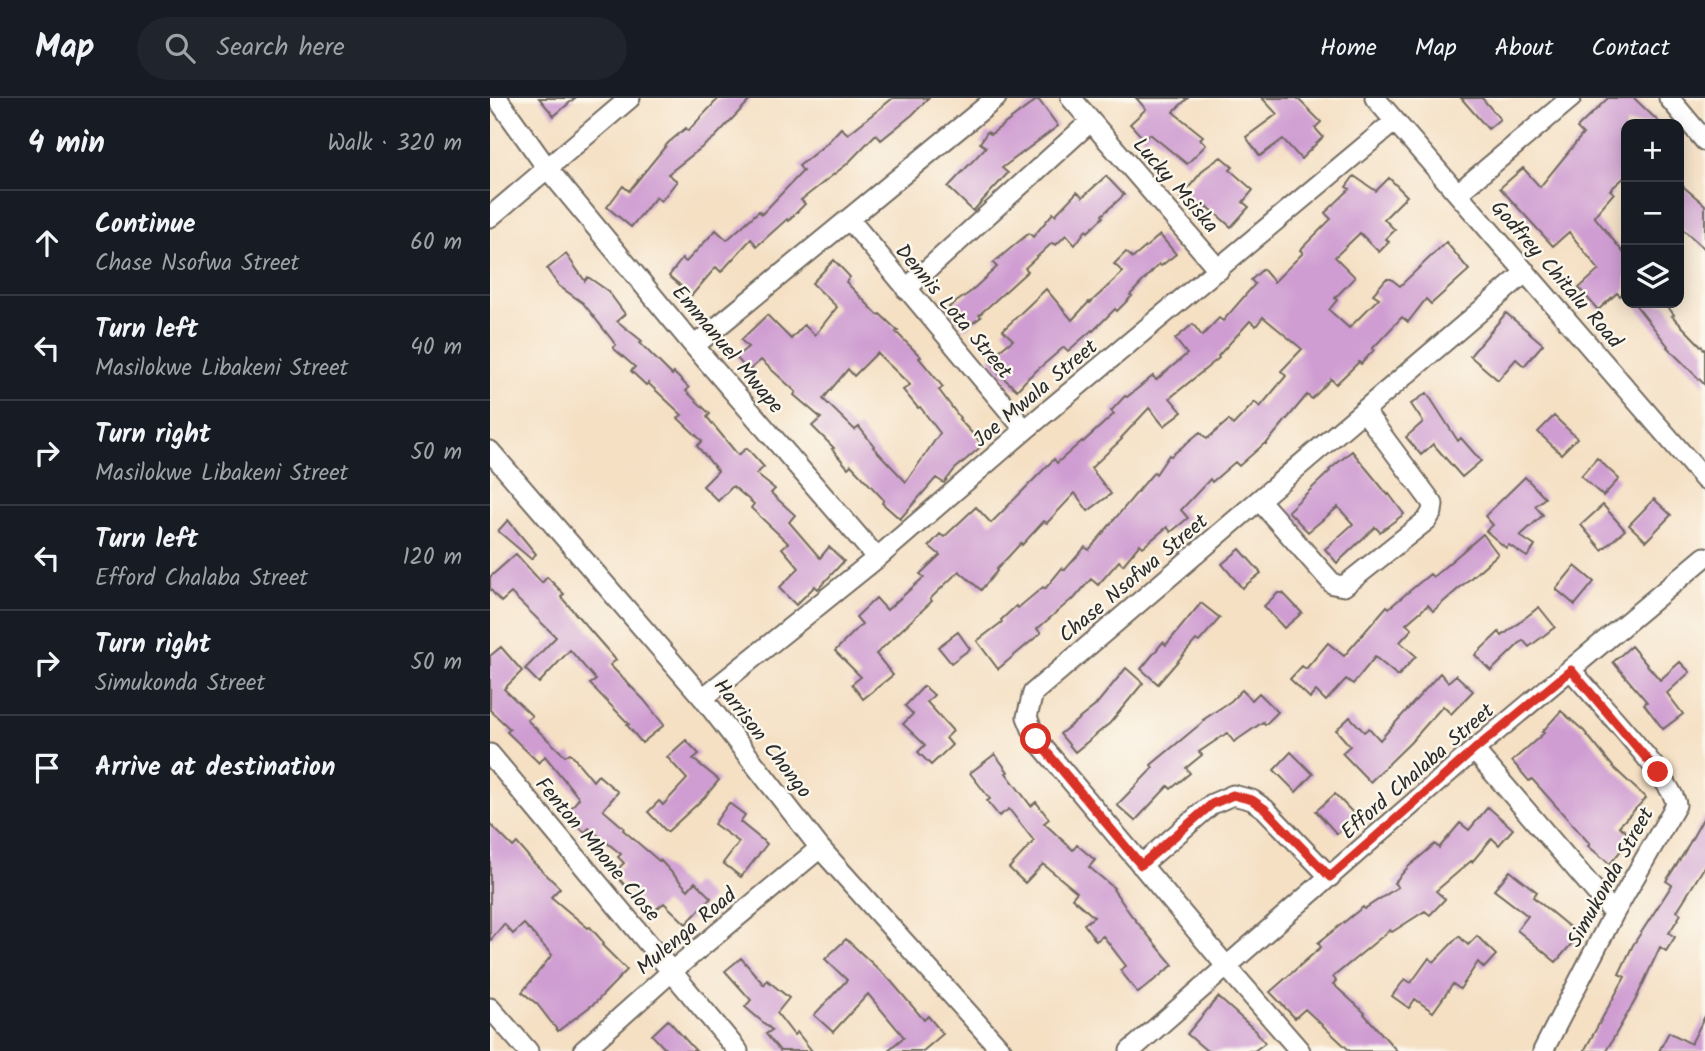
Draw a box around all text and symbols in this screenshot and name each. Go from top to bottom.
search box [137,17,627,80]
text: Map [35,22,95,75]
text: Search here [217,27,345,69]
icon: search [161,29,199,67]
text: Home [1320,29,1377,68]
text: Map [1415,29,1457,68]
text: About [1495,29,1553,68]
text: Contact [1591,29,1670,68]
map controls [1621,119,1684,308]
button: + [1621,119,1684,182]
text: 4 min [28,120,105,168]
text: Walk · 320 m [327,126,462,162]
street label: Lucky Msiska [1124,131,1226,241]
button: − [1621,182,1684,245]
street label: Godfrey Chitalu Road [1482,193,1630,357]
text: Continue [95,204,196,246]
icon: ahead [28,224,66,262]
text: 60 m [410,225,462,261]
street label: Dennis Lota Street [886,237,1020,388]
button: layers [1621,245,1684,308]
text: Chase Nsofwa Street [95,246,300,282]
street label: Emmanuel Mwape [663,278,791,422]
text: Turn left [95,309,198,351]
icon: left [28,329,66,367]
text: 40 m [410,330,462,366]
street label: Joe Mwala Street [966,331,1106,456]
text: Masilokwe Libakeni Street [95,351,348,387]
text: Turn right [95,414,211,456]
icon: right [28,434,66,472]
text: 50 m [411,435,462,471]
text: Masilokwe Libakeni Street [95,456,348,492]
street label: Chase Nsofwa Street [1052,506,1217,652]
text: Turn left [95,519,198,561]
icon: left [28,539,66,577]
text: 120 m [402,540,462,576]
text: Efford Chalaba Street [95,561,308,597]
text: Turn right [95,624,211,666]
icon: right [28,644,66,682]
text: 50 m [411,645,462,681]
text: Simukonda Street [95,666,265,702]
street label: Harrison Chongo [704,672,819,806]
street label: Efford Chalaba Street [1334,695,1503,848]
route start [1020,723,1051,754]
text: Arrive at destination [95,747,335,789]
icon: arrive [28,749,66,787]
route end [1642,756,1673,787]
street label: Fenton Mhone Close [526,770,668,930]
street label: Simukonda Street [1559,801,1664,954]
street label: Mulenga Road [629,880,745,984]

